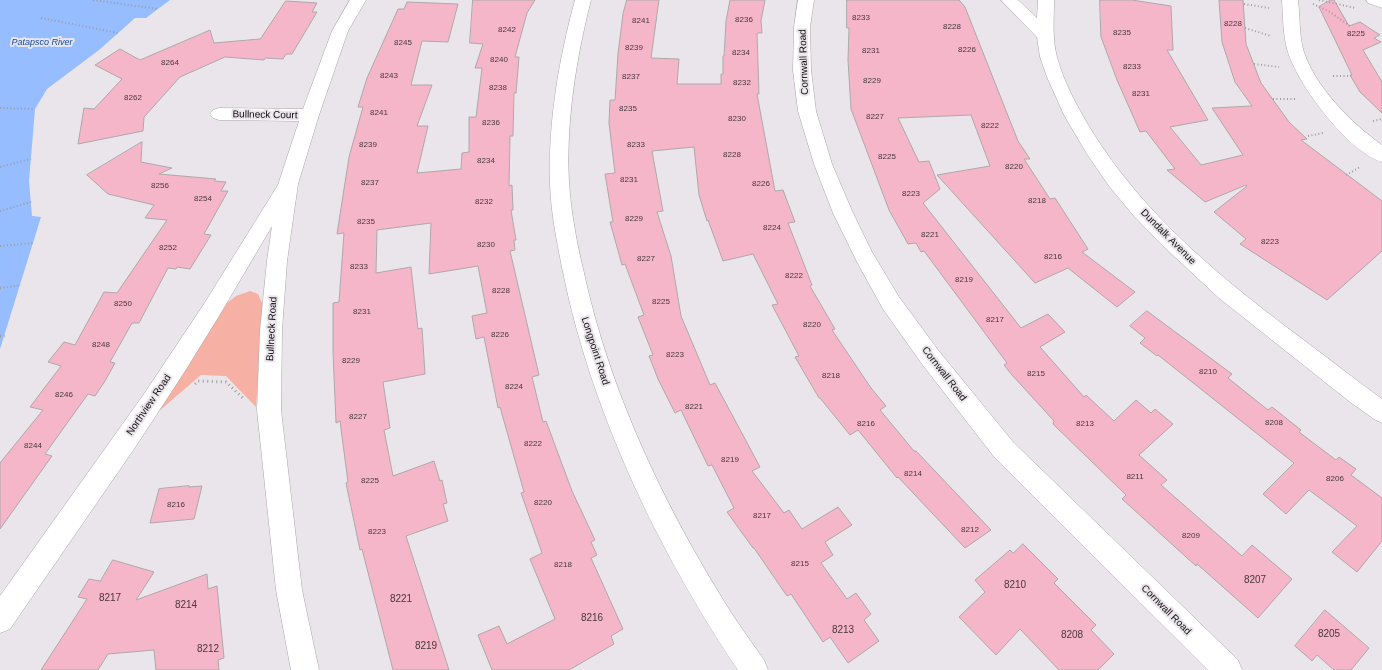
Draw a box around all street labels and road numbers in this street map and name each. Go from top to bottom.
street label: Cornwall Road [797,29,811,95]
street label: Bullneck Court [232,108,298,122]
street label: Dundalk Avenue [1138,207,1198,267]
street label: Bullneck Road [264,296,280,362]
street label: Longpoint Road [578,316,612,386]
street label: Cornwall Road [919,344,969,404]
street label: Northview Road [124,372,174,438]
street label: Cornwall Road [1139,583,1193,637]

